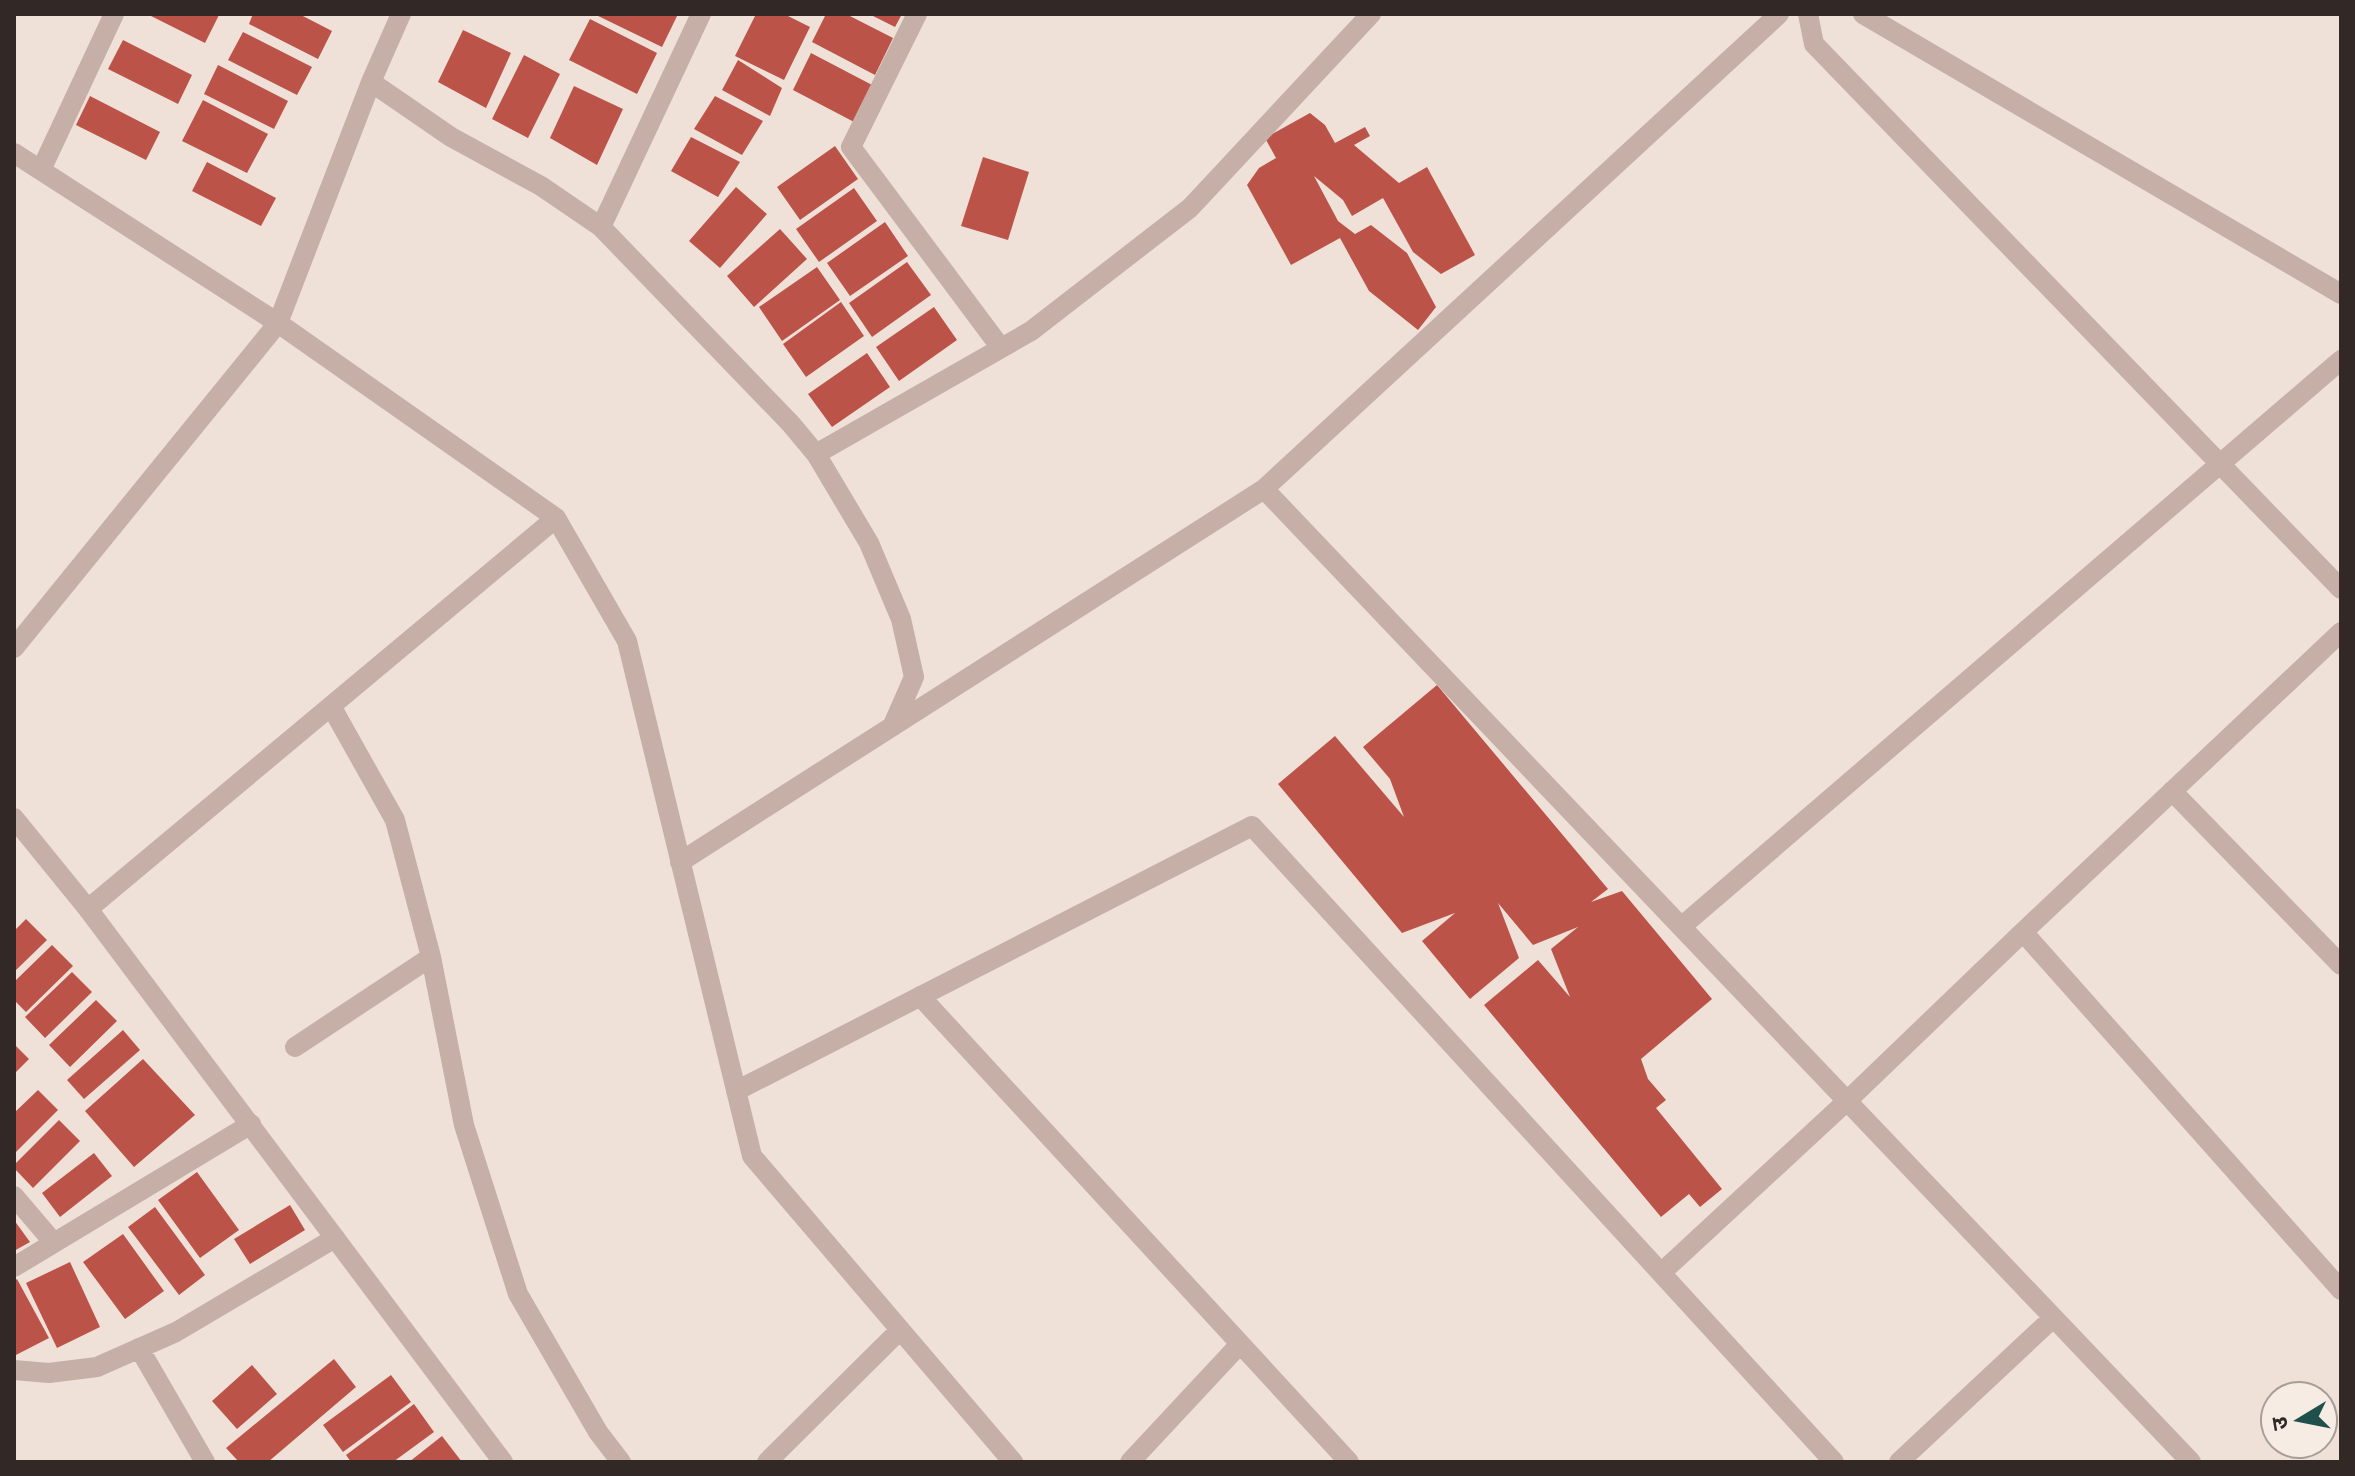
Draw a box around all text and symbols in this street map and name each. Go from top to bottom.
north arrow [2259,1380,2339,1460]
text: उ [2263,1414,2294,1432]

